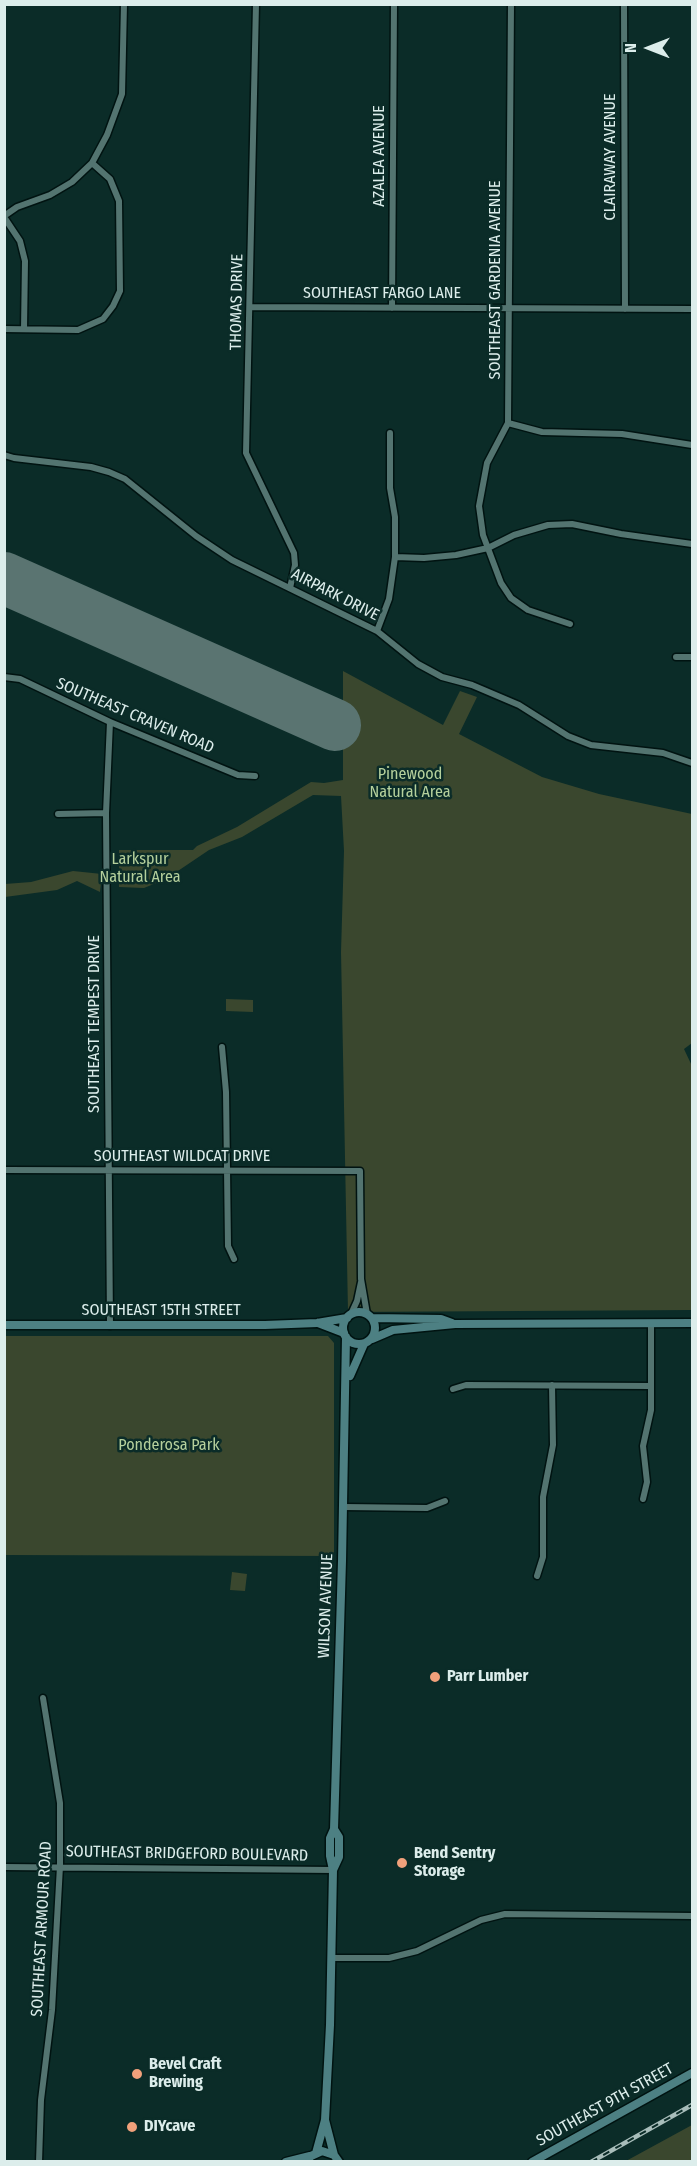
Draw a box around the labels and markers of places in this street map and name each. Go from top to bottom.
place label: Parr Lumber [447,1667,528,1687]
marker: Parr Lumber [428,1670,442,1684]
place label: Bend Sentry Storage [414,1844,495,1882]
marker: Bend Sentry Storage [395,1856,409,1870]
place label: Bevel Craft Brewing [149,2055,222,2093]
marker: Bevel Craft Brewing [130,2067,144,2081]
place label: DIYcave [144,2117,195,2137]
marker: DIYcave [125,2120,139,2134]

